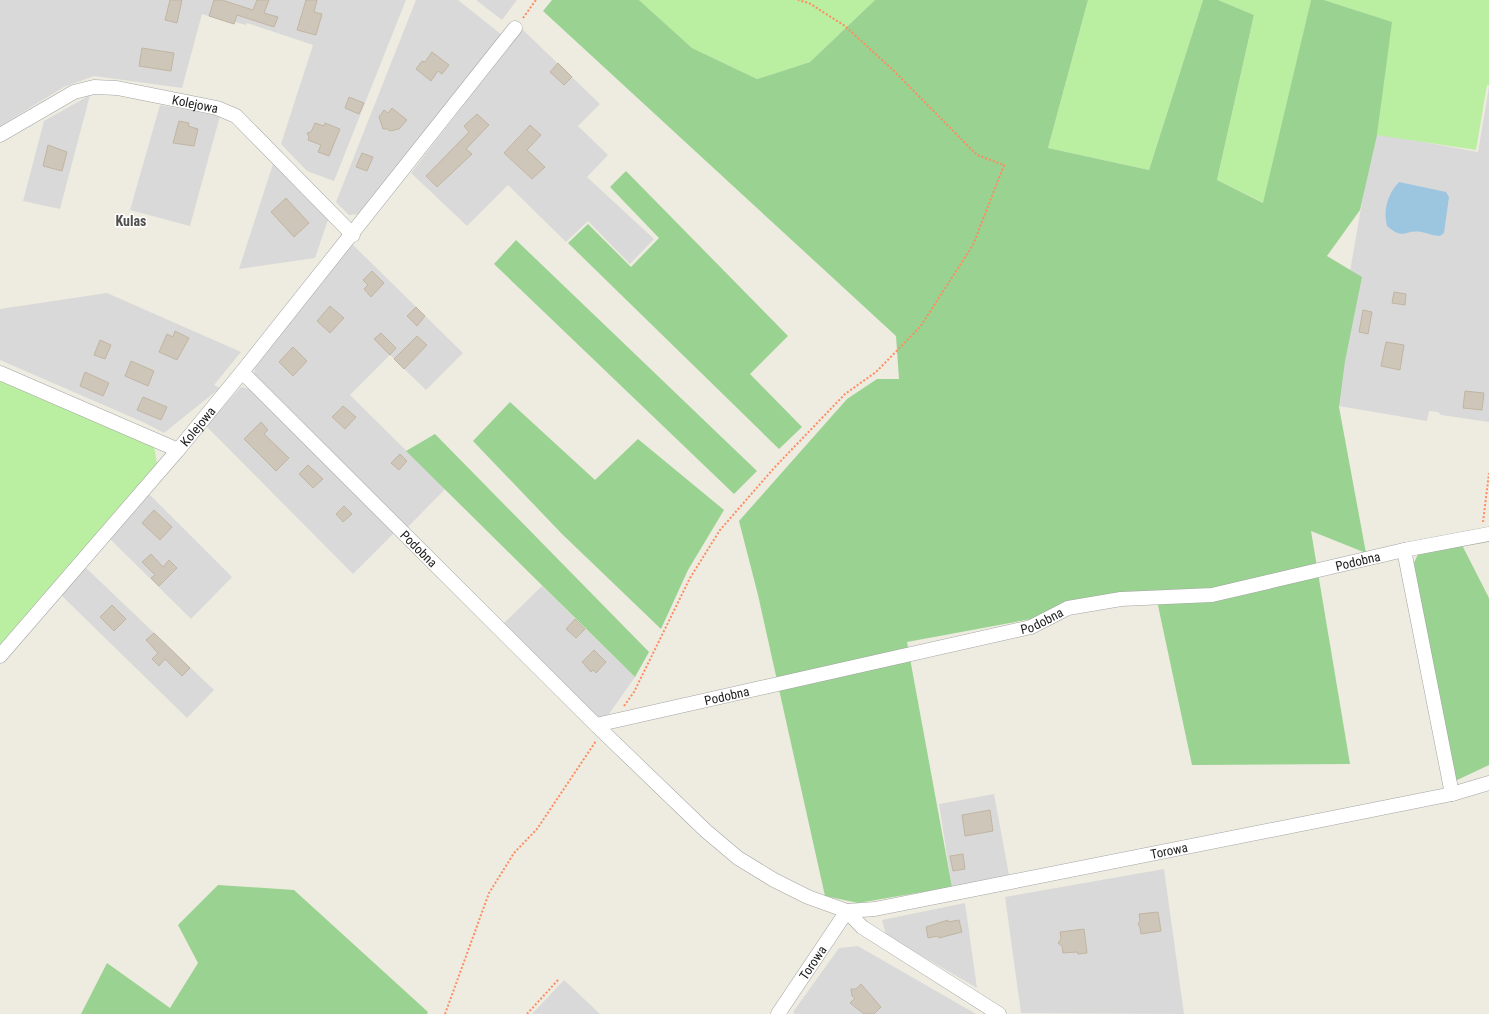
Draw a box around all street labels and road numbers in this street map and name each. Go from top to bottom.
street label: Kolejowa [171,92,220,116]
street label: Kolejowa [177,403,218,449]
street label: Podobna [398,527,440,570]
street label: Podobna [1334,548,1382,573]
street label: Podobna [1019,604,1065,637]
street label: Podobna [703,683,751,708]
street label: Torowa [1149,839,1189,861]
street label: Torowa [796,943,829,982]

